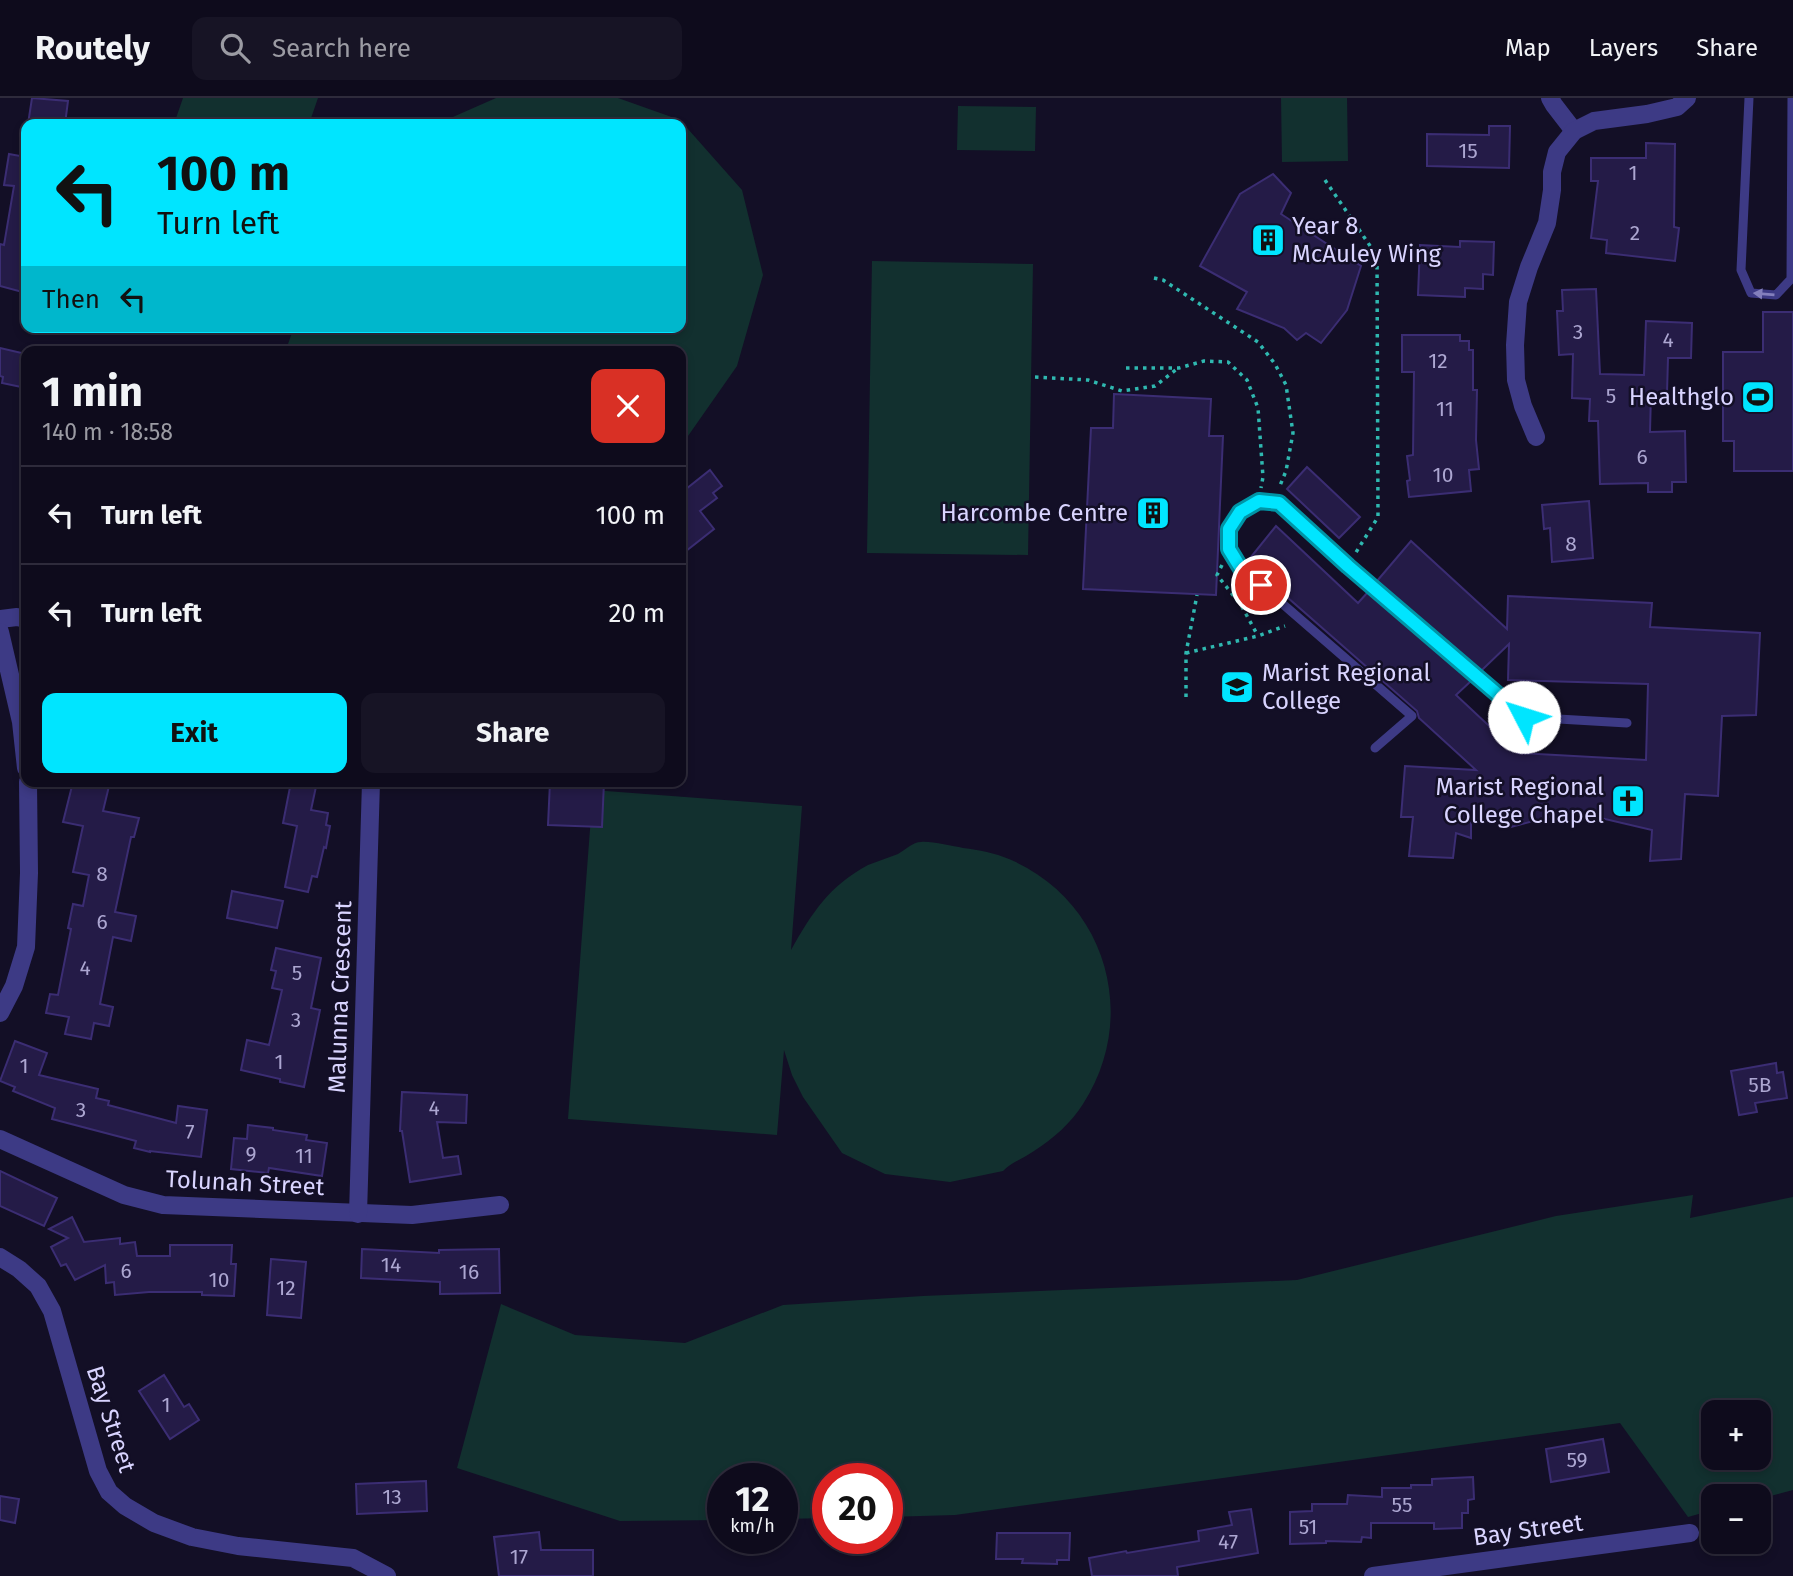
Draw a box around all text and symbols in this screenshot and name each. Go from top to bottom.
search box [192,17,682,80]
text: Routely [35,28,150,68]
icon: search [216,29,254,67]
text: Search here [272,33,411,64]
text: Map [1505,34,1551,62]
text: Layers [1589,34,1658,62]
text: Share [1696,34,1758,62]
house number: 15 [1458,138,1478,164]
text: 100 m [157,144,290,203]
icon: left [42,147,133,238]
house number: 1 [1628,160,1638,186]
text: Turn left [157,204,279,242]
place label: Year 8 McAuley Wing [1292,212,1442,268]
house number: 2 [1630,220,1640,246]
building icon: Year 8 McAuley Wing [1249,221,1287,259]
icon: left [114,280,152,318]
text: Then [42,284,100,315]
one-way arrow [1753,288,1775,299]
house number: 3 [1573,319,1583,345]
house number: 4 [1662,327,1674,353]
house number: 12 [1428,348,1448,374]
text: 1 min [42,367,143,417]
button: close [591,369,665,443]
sports icon: Healthglo [1739,378,1777,416]
house number: 5 [1606,383,1616,409]
place label: Healthglo [1629,383,1734,411]
house number: 11 [1436,396,1454,422]
text: 140 m · 18:58 [42,418,173,446]
house number: 6 [1636,444,1648,470]
house number: 10 [1433,462,1453,488]
building icon: Harcombe Centre [1134,494,1172,532]
icon: left [42,496,80,534]
place label: Harcombe Centre [940,499,1128,527]
text: Turn left [101,500,202,531]
text: 100 m [596,500,665,531]
house number: 8 [1565,531,1577,557]
pin [1231,555,1291,615]
icon: arrive [1242,566,1280,604]
icon: left [42,594,80,632]
text: Turn left [101,598,202,629]
text: 20 m [608,598,665,629]
place label: Marist Regional College [1262,659,1430,715]
school or university icon: Marist Regional College [1218,668,1256,706]
position arrow [1487,680,1561,754]
button: Exit [42,693,347,773]
button: Share [361,693,665,773]
place label: Marist Regional College Chapel [1436,773,1604,829]
church icon: Marist Regional College Chapel [1609,782,1647,820]
house number: 8 [96,861,108,887]
street label: Malunna Crescent [323,900,357,1094]
house number: 6 [96,909,108,935]
house number: 4 [79,955,91,981]
house number: 5 [292,960,302,986]
house number: 3 [291,1007,301,1033]
house number: 1 [274,1049,284,1075]
house number: 1 [19,1053,29,1079]
house number: 5B [1748,1072,1772,1098]
house number: 4 [428,1095,440,1121]
house number: 3 [76,1097,86,1123]
house number: 7 [185,1119,195,1145]
house number: 9 [245,1141,257,1167]
house number: 11 [295,1143,313,1169]
street label: Tolunah Street [165,1165,325,1201]
house number: 14 [381,1252,401,1278]
house number: 6 [120,1258,132,1284]
house number: 16 [459,1259,479,1285]
house number: 10 [209,1267,229,1293]
house number: 12 [276,1275,296,1301]
street label: Bay Street [81,1362,142,1476]
house number: 1 [161,1392,171,1418]
map controls [1701,1400,1771,1554]
button: + [1701,1400,1771,1470]
house number: 59 [1566,1447,1588,1473]
speed limit sign: 20 [812,1463,903,1554]
text: 12 [735,1478,770,1520]
house number: 13 [382,1484,402,1510]
button: − [1701,1484,1771,1554]
house number: 55 [1392,1492,1412,1518]
street label: Bay Street [1471,1508,1585,1552]
house number: 51 [1299,1514,1317,1540]
text: km/h [730,1515,775,1537]
house number: 47 [1218,1529,1238,1555]
house number: 17 [510,1544,528,1570]

